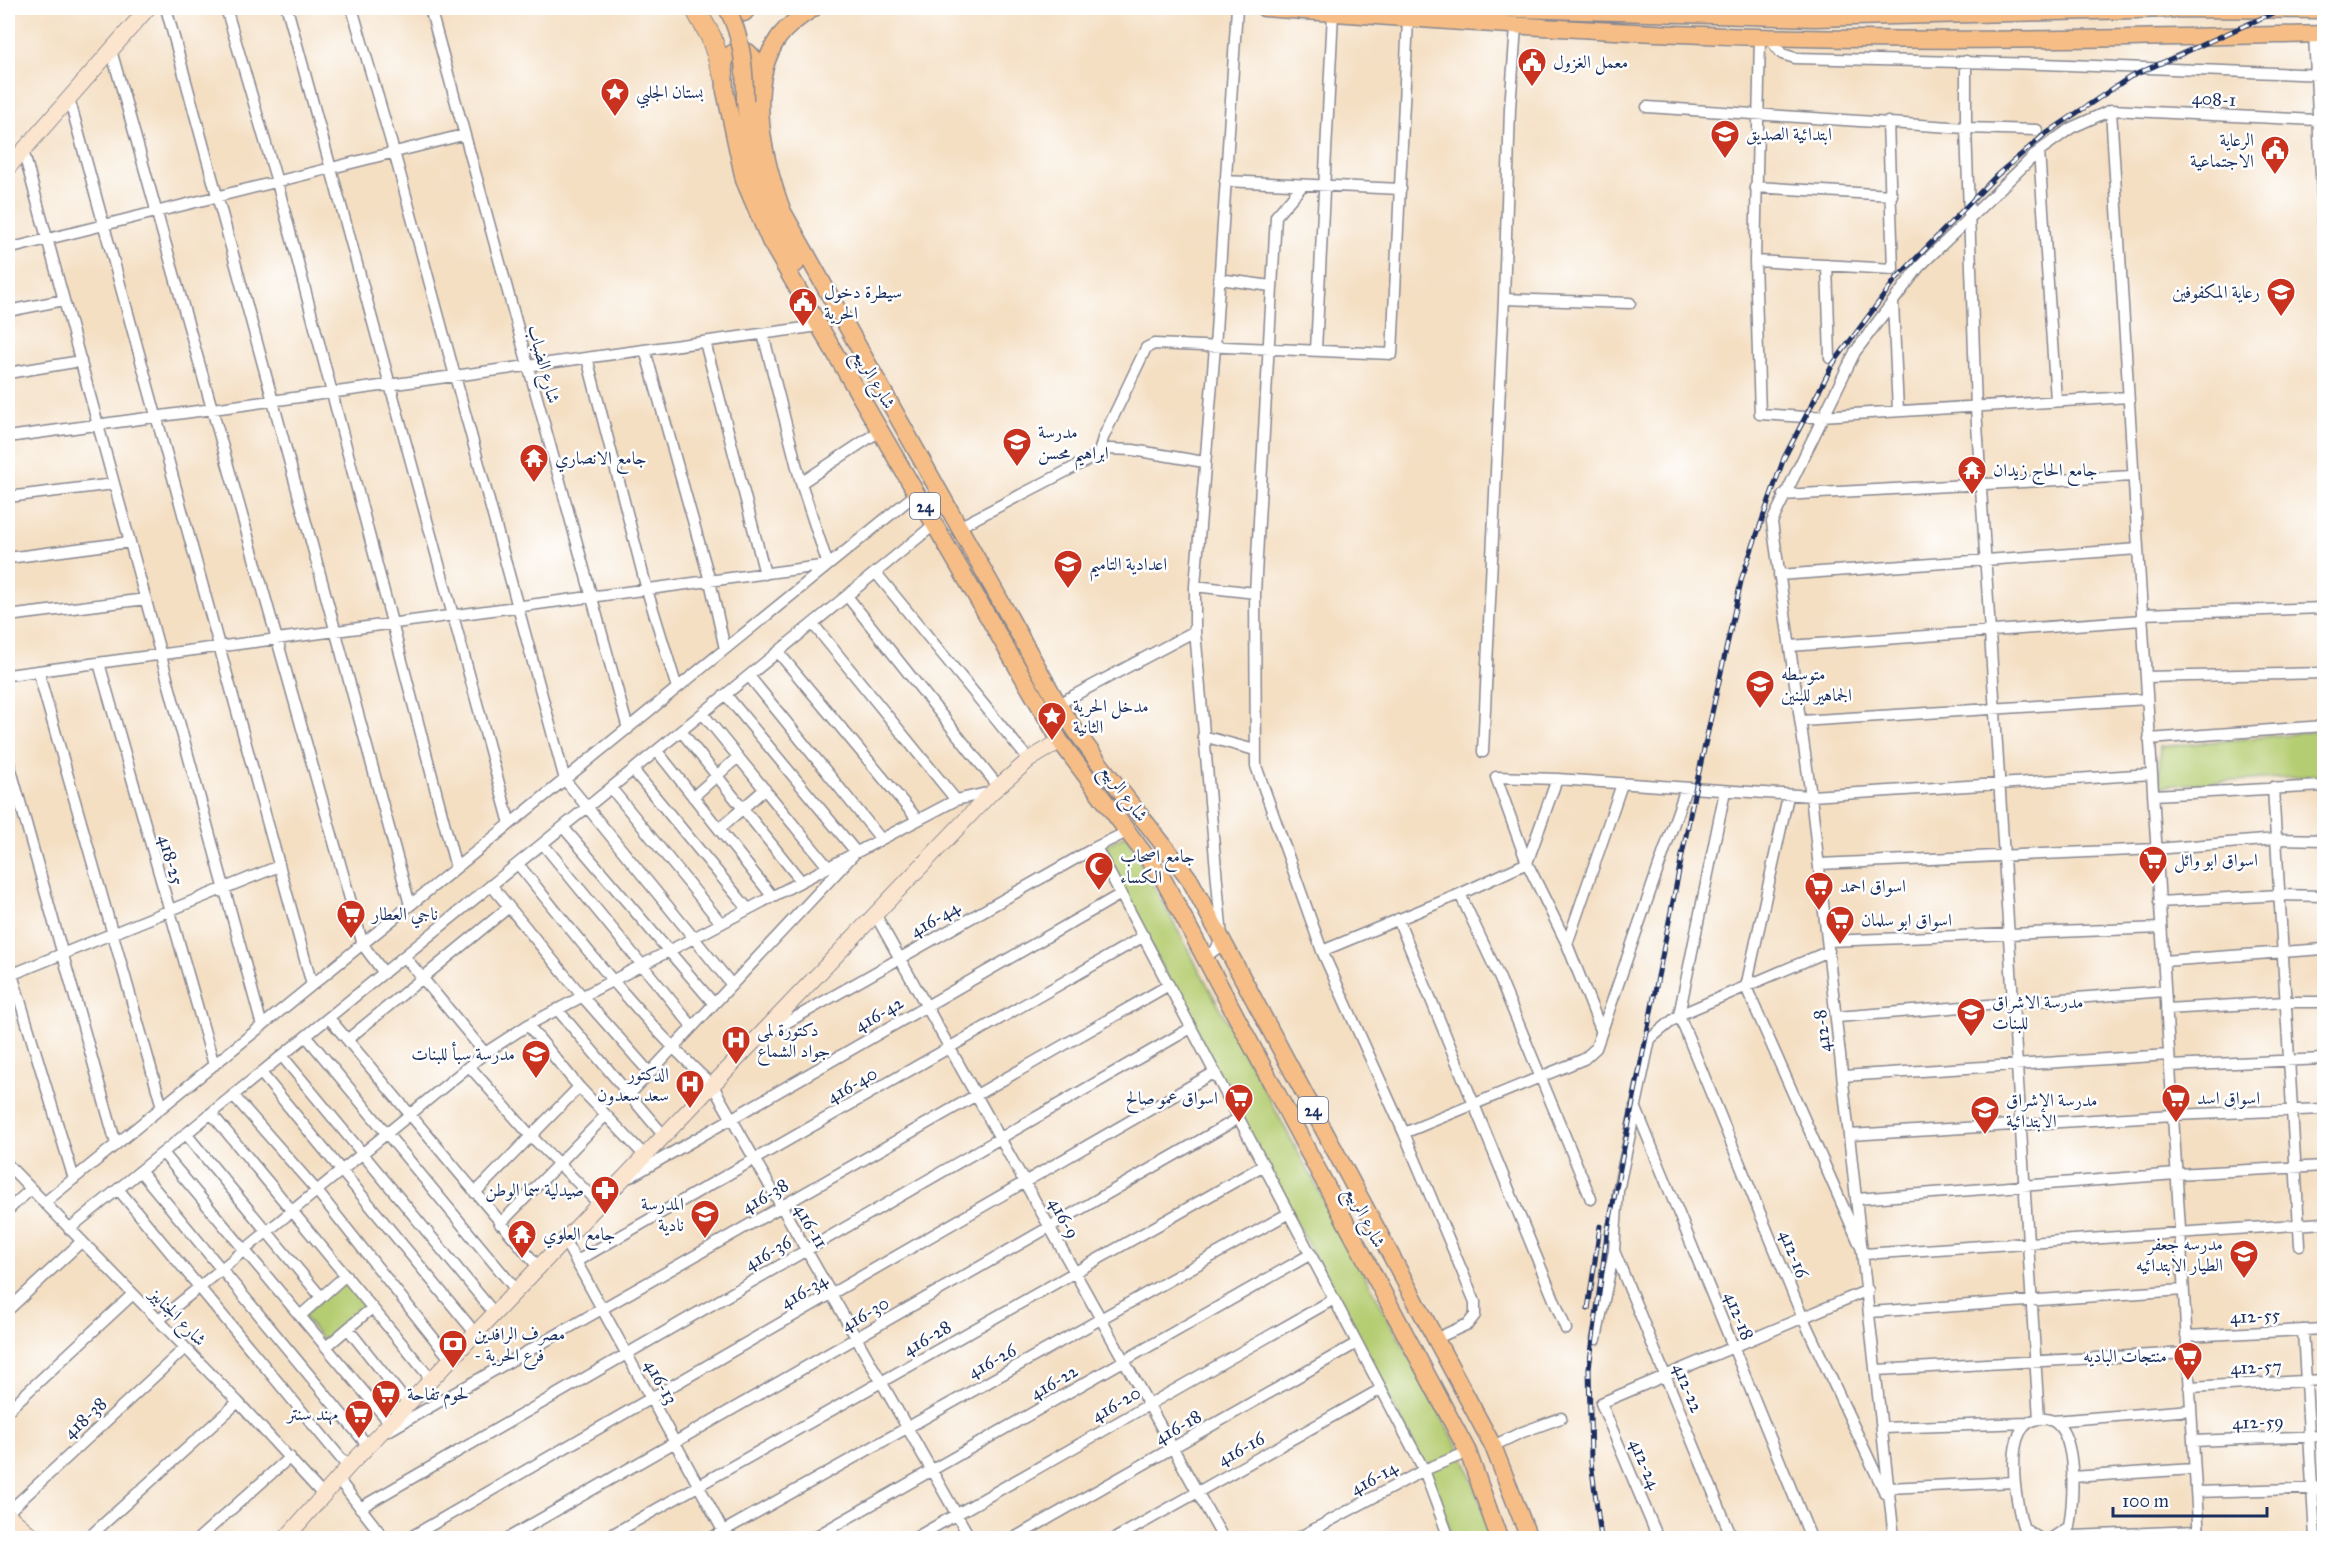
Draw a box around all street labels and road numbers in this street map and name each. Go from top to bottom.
street label: 408-1 [2191,87,2237,111]
street label: شارع الضباب [519,322,565,407]
street label: شارع الربيع [843,345,900,416]
road number: 24 [910,493,940,519]
street label: شارع الربيع [1091,760,1153,829]
street label: 418-25 [153,832,189,888]
street label: 416-44 [906,896,965,942]
street label: 416-42 [851,991,907,1037]
street label: 412-8 [1808,1008,1836,1054]
street label: 416-40 [823,1062,881,1108]
road number: 24 [1298,1097,1328,1123]
street label: 416-38 [738,1174,792,1218]
street label: شارع الربيع [1335,1183,1390,1254]
street label: 416-9 [1044,1194,1084,1242]
street label: 416-11 [789,1200,833,1252]
street label: 412-16 [1774,1227,1814,1282]
street label: 416-36 [741,1231,796,1275]
street label: 416-34 [776,1268,832,1313]
street label: شارع الجنابيز [141,1282,211,1353]
street label: 412-18 [1719,1289,1759,1343]
street label: 416-30 [837,1292,893,1336]
street label: 412-55 [2229,1304,2281,1328]
street label: 416-28 [899,1315,955,1361]
street label: 416-26 [964,1338,1021,1383]
street label: 412-57 [2230,1355,2282,1379]
street label: 416-13 [640,1356,682,1408]
street label: 416-22 [1026,1360,1082,1404]
street label: 412-22 [1668,1360,1708,1416]
street label: 416-20 [1088,1381,1144,1427]
street label: 418-38 [59,1393,111,1443]
street label: 416-18 [1151,1405,1205,1449]
street label: 412-59 [2232,1410,2284,1434]
street label: 416-16 [1214,1427,1269,1471]
street label: 412-24 [1625,1436,1666,1493]
street label: 416-14 [1346,1456,1402,1500]

